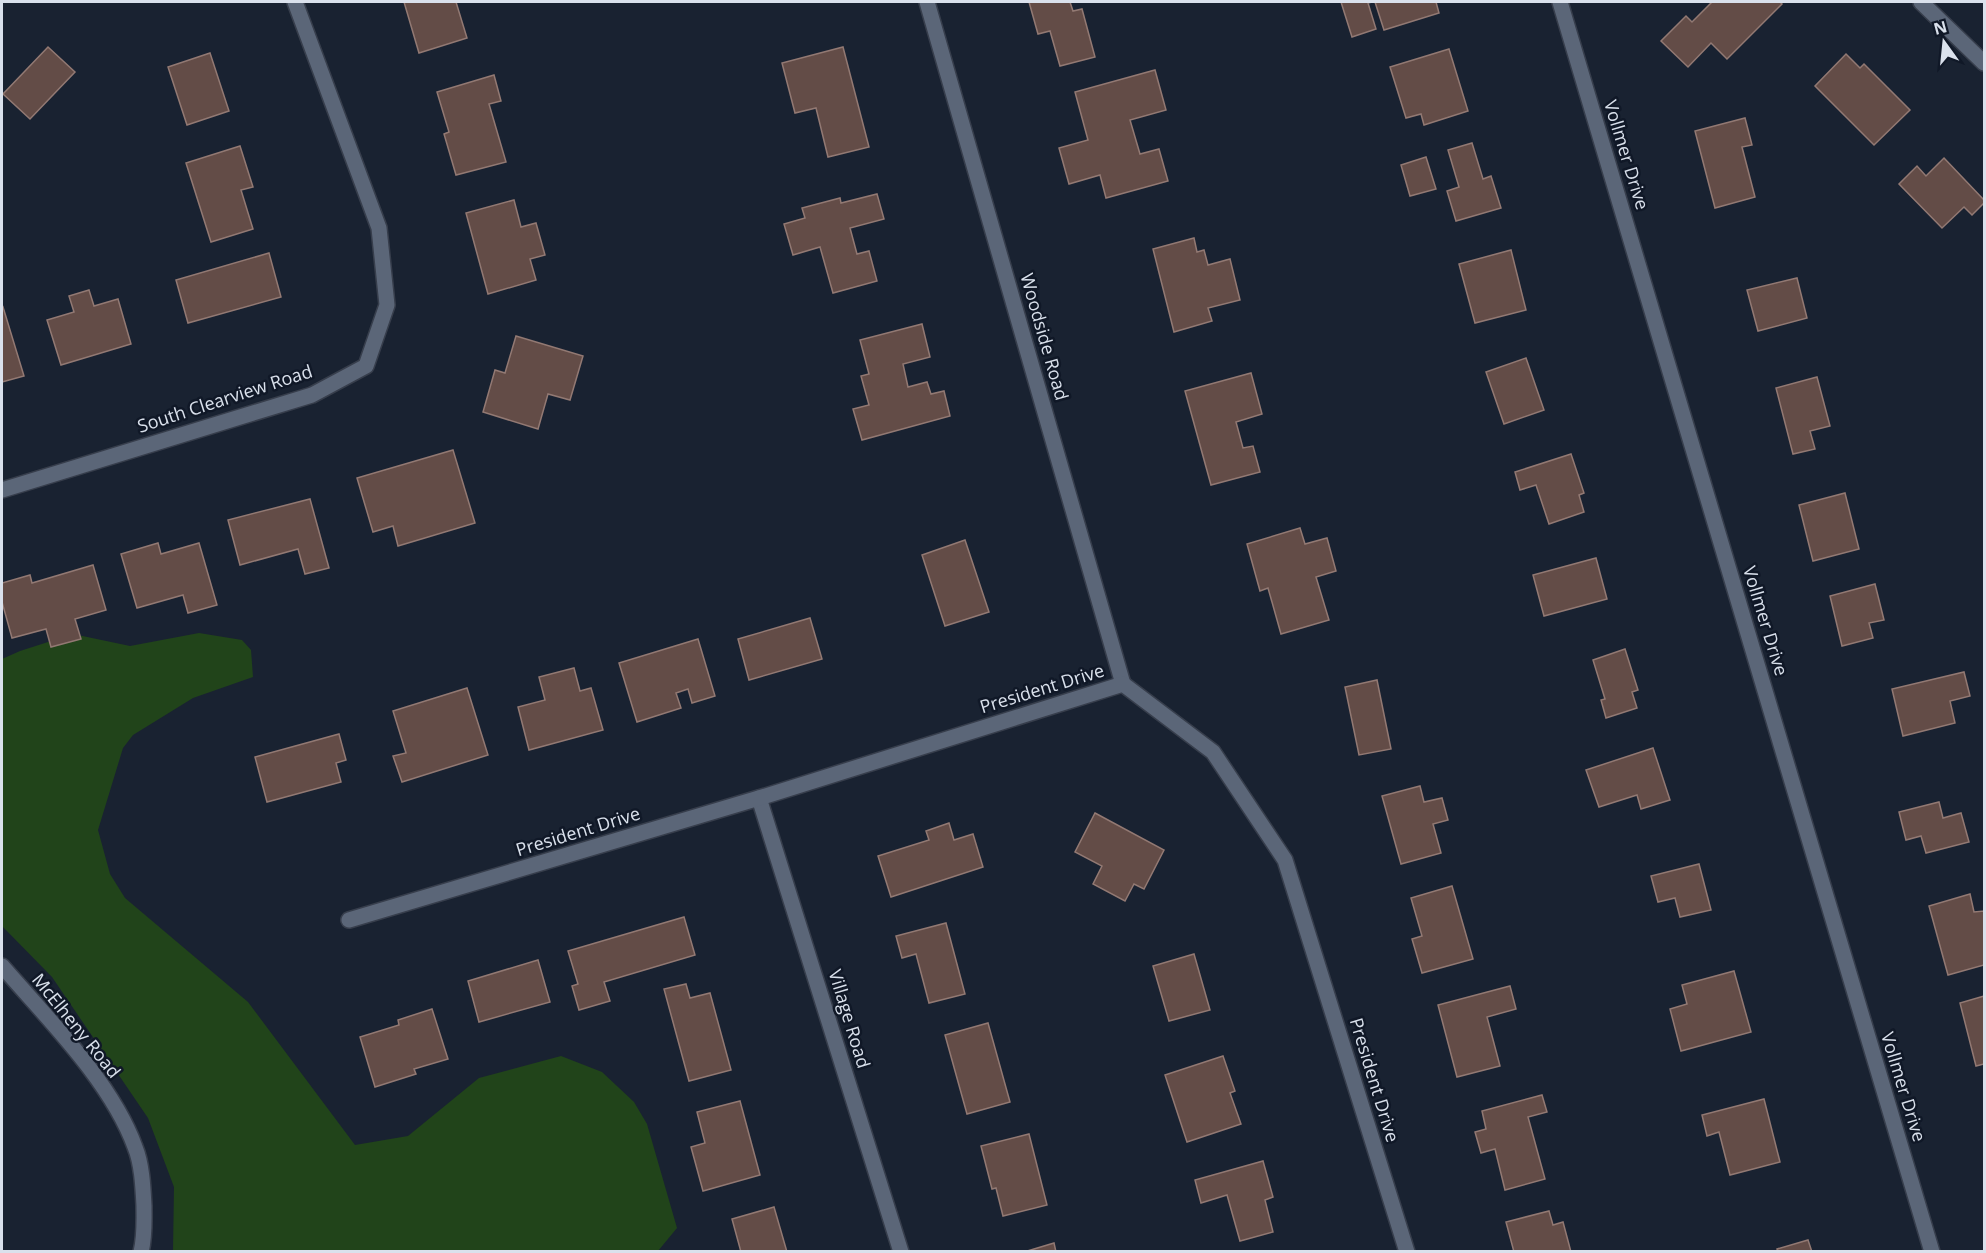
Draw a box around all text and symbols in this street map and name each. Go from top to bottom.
north arrow [1914,12,1974,72]
text: N [1931,15,1949,40]
street label: Vollmer Drive [1599,97,1655,212]
street label: Woodside Road [1015,270,1075,403]
street label: South Clearview Road [134,358,315,438]
street label: Vollmer Drive [1738,563,1794,678]
street label: President Drive [977,658,1107,718]
street label: President Drive [513,801,643,861]
street label: Village Road [824,966,876,1071]
street label: McElheny Road [27,968,126,1083]
street label: President Drive [1345,1015,1405,1145]
street label: Vollmer Drive [1876,1029,1932,1144]

